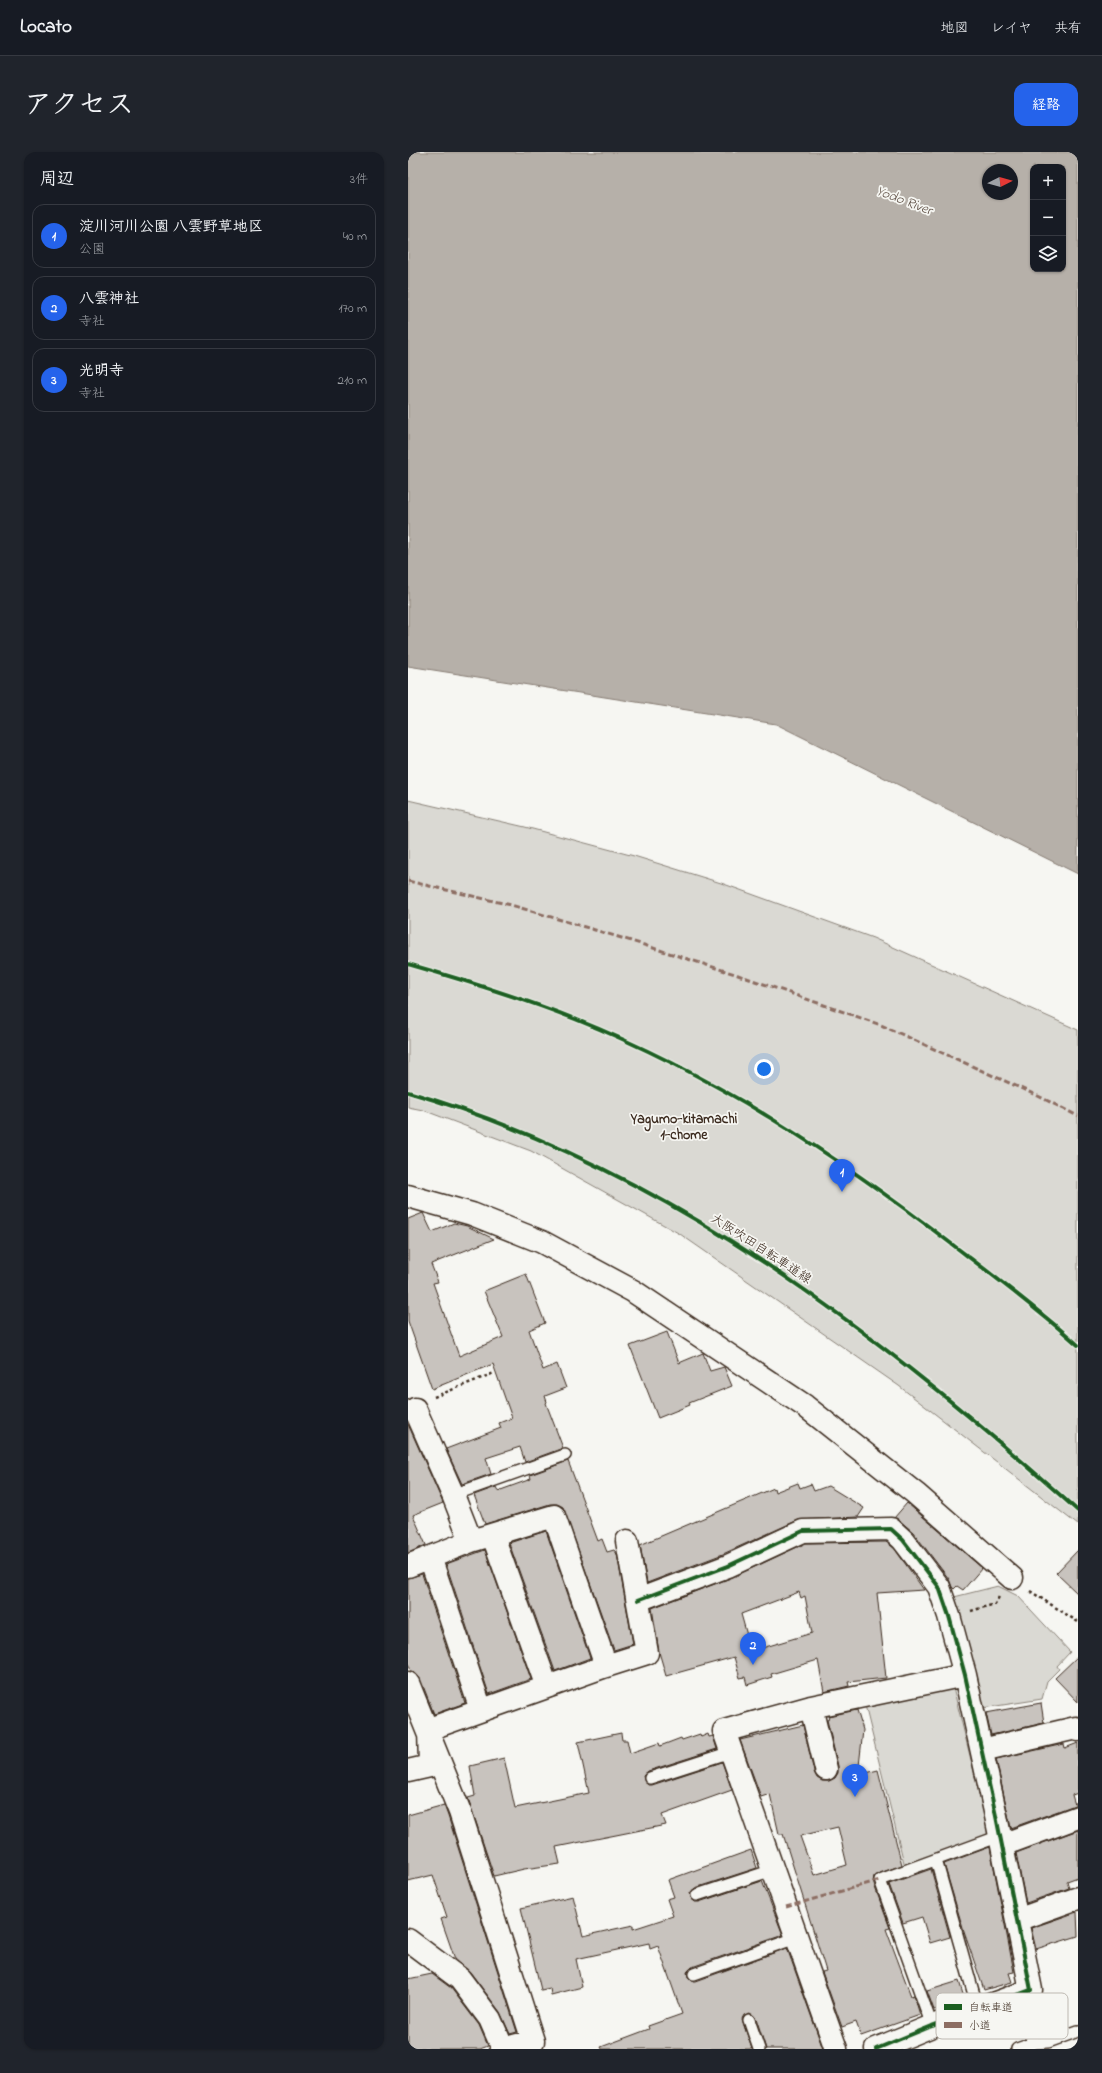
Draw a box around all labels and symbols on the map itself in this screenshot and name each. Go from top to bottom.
north arrow [982,164,1018,200]
water label: Yodo River [873,181,937,222]
your location [754,1059,774,1079]
district label: Yagumo-kitamachi 1-chome [630,1109,738,1146]
pin: 1 [829,1159,855,1192]
street label: 大阪吹田自転車道線 [707,1209,816,1289]
pin: 2 [740,1632,766,1665]
pin: 3 [842,1764,868,1797]
legend [936,1993,1068,2039]
text: 自転車道 [969,2000,1013,2016]
text: 小道 [969,2018,991,2034]

